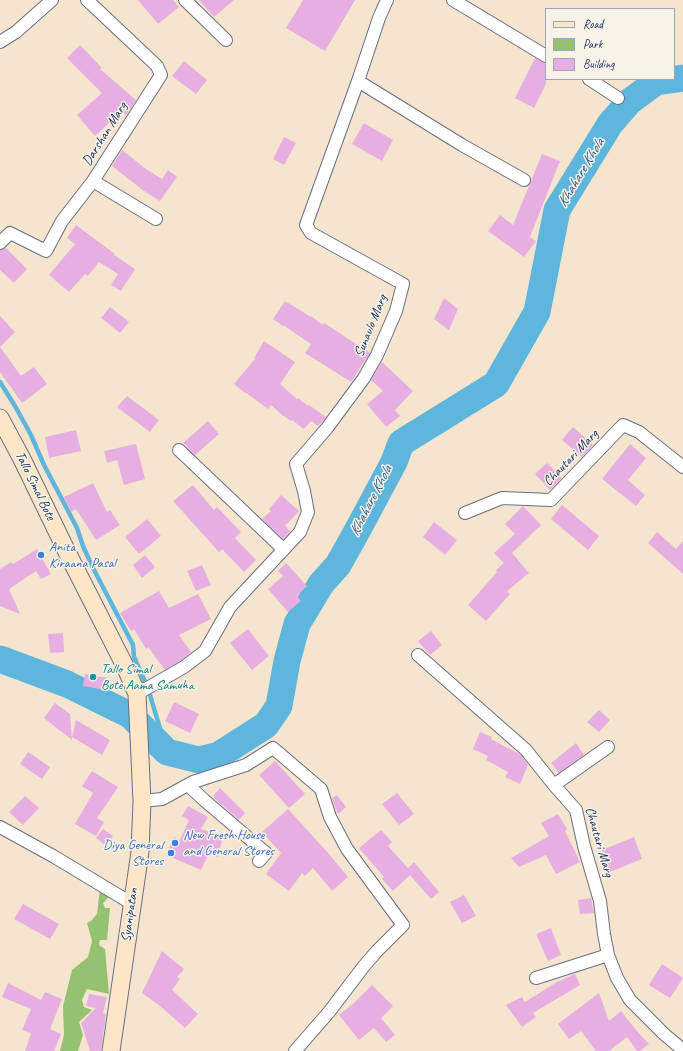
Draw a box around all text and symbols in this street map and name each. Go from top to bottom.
legend [545,8,675,80]
text: Road [583,16,603,32]
text: Park [583,36,602,52]
text: Building [583,56,615,72]
street label: Darshan Marg [79,99,131,169]
water label: Khahare Khola [554,136,608,210]
street label: Sunaulo Marg [351,292,391,360]
street label: Chautari Marg [540,426,602,490]
street label: Tallo Simal Bote [11,449,59,523]
water label: Khahare Khola [346,463,396,539]
place label: Anita Kiraana Pasal [49,539,116,572]
marker: Anita Kiraana Pasal [36,550,46,560]
place label: Tallo Simal Bote Aama Samuha [101,661,194,694]
marker: Tallo Simal Bote Aama Samuha [88,672,98,682]
street label: Chautari Marg [581,805,617,879]
place label: New Fresh House and General Stores [183,827,274,860]
place label: Diya General Stores [103,837,163,870]
marker: New Fresh House and General Stores [170,838,180,848]
marker: Diya General Stores [166,848,176,858]
street label: Syanipatan [118,887,142,943]

